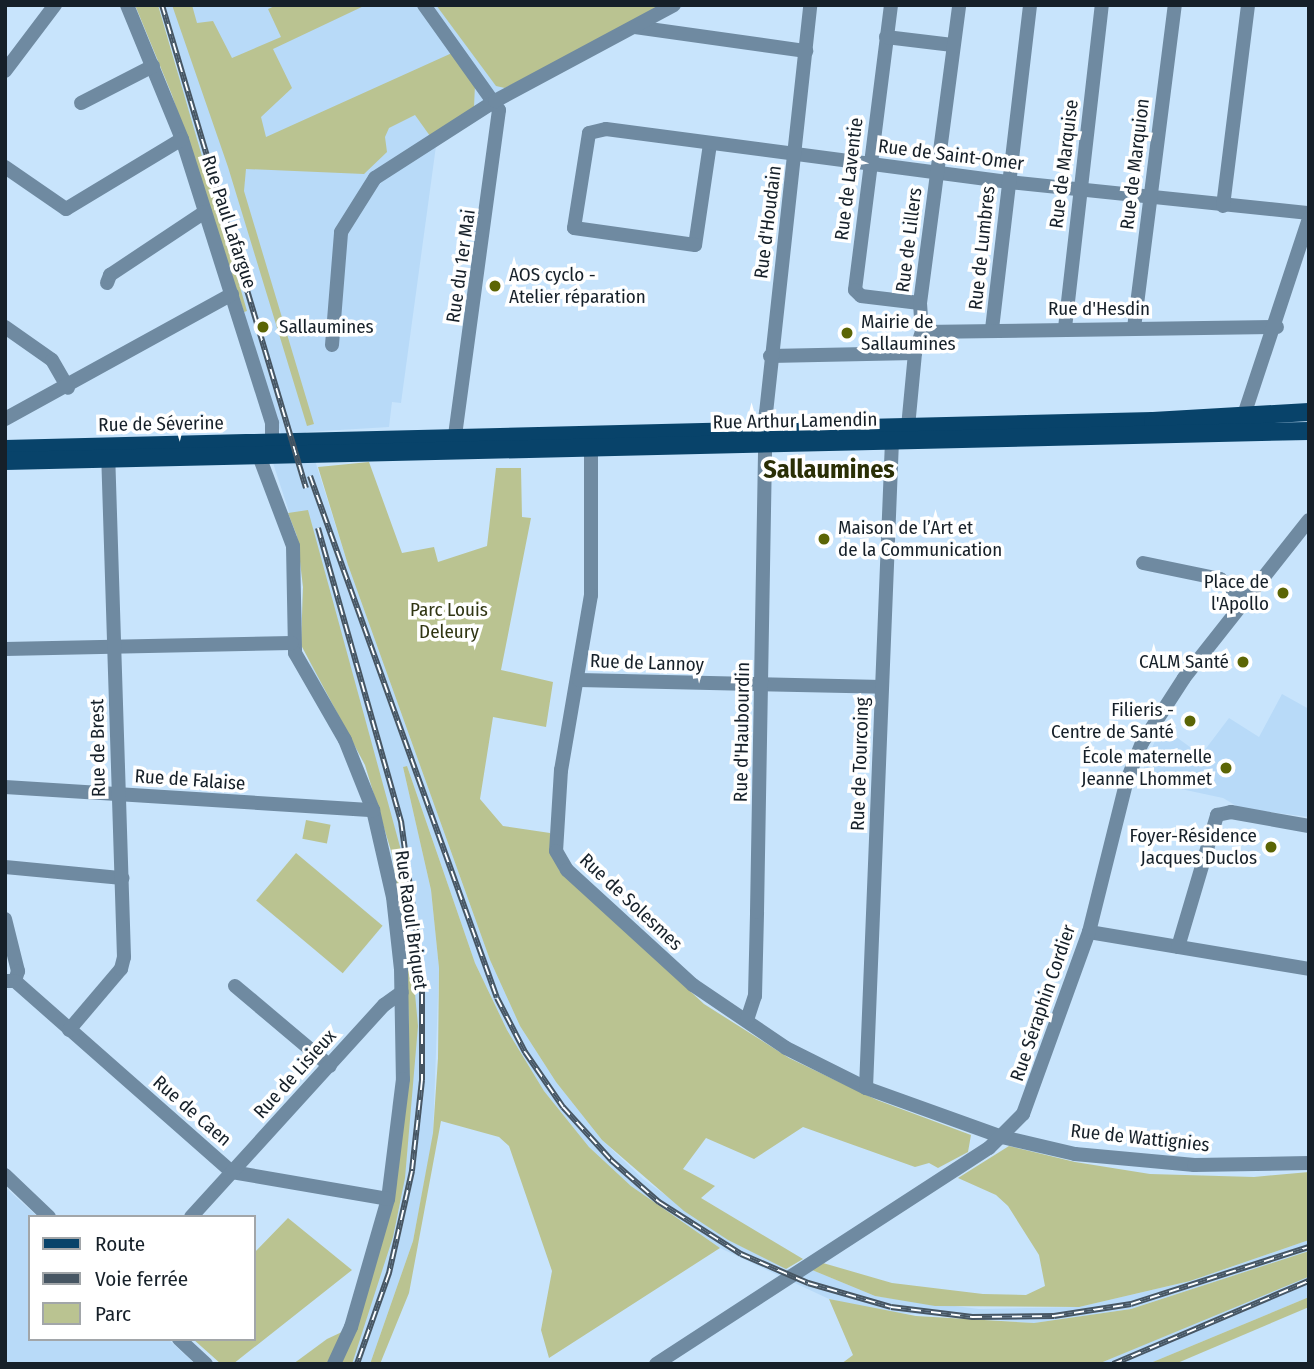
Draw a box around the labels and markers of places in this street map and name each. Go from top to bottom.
place label: AOS cyclo - Atelier réparation [509,264,646,308]
marker: AOS cyclo - Atelier réparation [487,278,503,294]
place label: Mairie de Sallaumines [861,311,956,355]
place label: Sallaumines [279,316,374,338]
marker: Sallaumines [253,317,273,337]
marker: Mairie de Sallaumines [839,325,855,341]
place label: Maison de l’Art et de la Communication [838,517,1002,561]
marker: Maison de l’Art et de la Communication [816,531,832,547]
place label: Place de l'Apollo [1204,571,1269,615]
marker: Place de l'Apollo [1275,585,1291,601]
place label: CALM Santé [1139,651,1229,673]
marker: CALM Santé [1235,654,1251,670]
place label: Filieris - Centre de Santé [1051,699,1174,743]
marker: Filieris - Centre de Santé [1180,711,1200,731]
place label: École maternelle Jeanne Lhommet [1081,746,1212,790]
marker: École maternelle Jeanne Lhommet [1218,760,1234,776]
place label: Foyer-Résidence Jacques Duclos [1130,825,1257,869]
marker: Foyer-Résidence Jacques Duclos [1263,839,1279,855]

